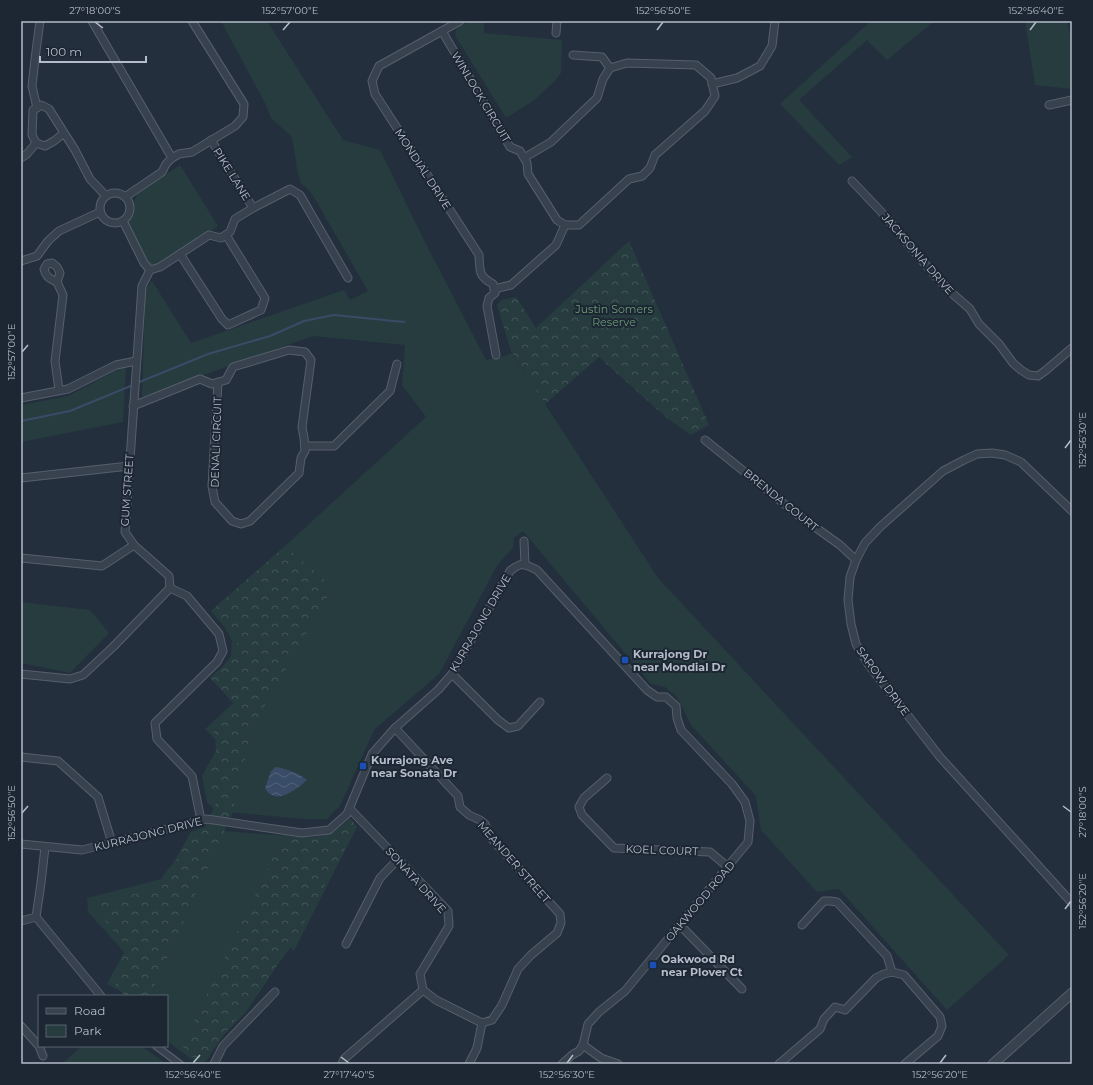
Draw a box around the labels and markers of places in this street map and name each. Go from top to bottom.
place label: Kurrajong Dr near Mondial Dr [633,647,726,674]
marker: Kurrajong Dr near Mondial Dr [620,655,630,665]
place label: Kurrajong Ave near Sonata Dr [371,753,457,780]
marker: Kurrajong Ave near Sonata Dr [358,761,368,771]
place label: Oakwood Rd near Plover Ct [661,952,743,979]
marker: Oakwood Rd near Plover Ct [648,960,658,970]

